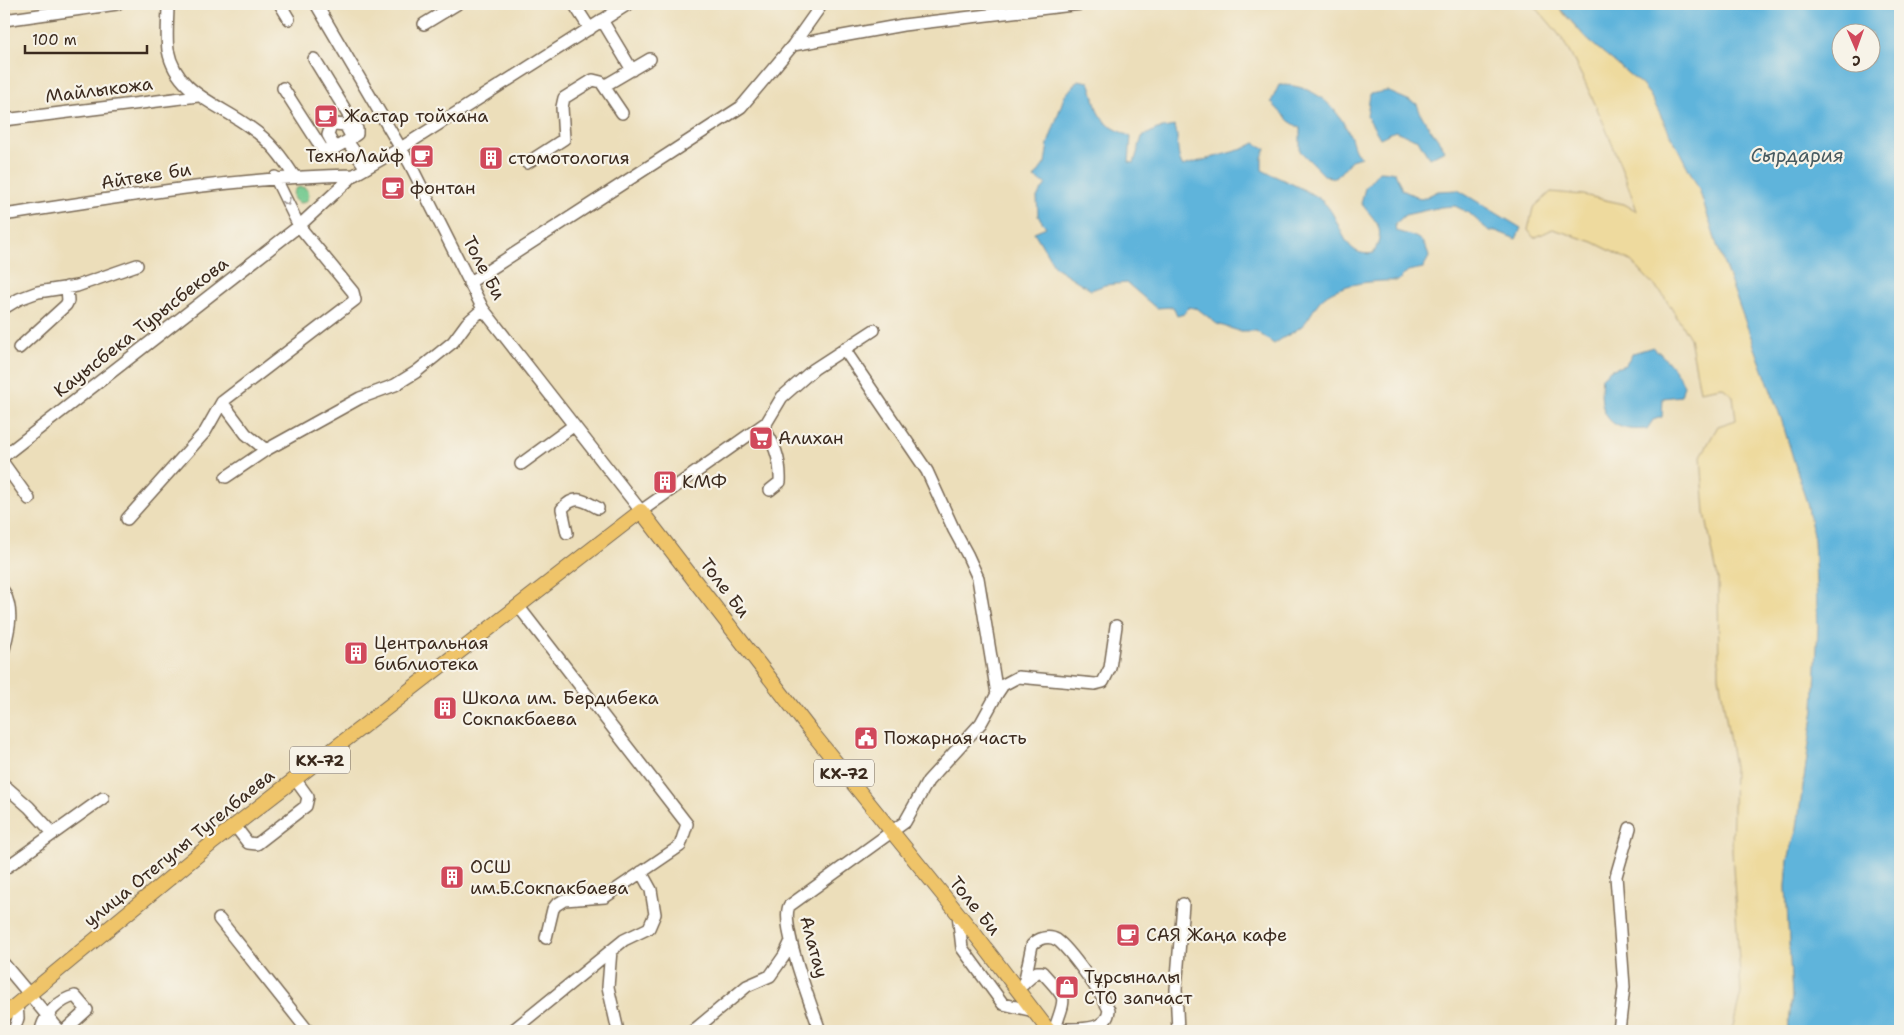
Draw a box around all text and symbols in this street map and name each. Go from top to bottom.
scale bar [25,22,148,54]
north arrow [1832,22,1882,72]
text: 100 m [32,30,77,50]
text: С [1852,52,1861,70]
street label: Майлыкожа [44,72,154,108]
cafe icon: Жастар тойхана [313,103,339,129]
place label: Жастар тойхана [344,104,489,128]
cafe icon: ТехноЛайф [409,143,435,169]
water label: Сырдария [1751,143,1843,168]
place label: ТехноЛайф [305,144,404,168]
building icon: стомотология [478,145,504,171]
place label: стомотология [508,146,630,170]
street label: Айтеке би [99,157,193,195]
cafe icon: фонтан [380,175,406,201]
place label: фонтан [410,176,476,200]
one-way arrow [281,196,291,205]
street label: Толе Би [457,232,511,304]
street label: Кауысбека Турысбекова [49,251,233,403]
supermarket icon: Алихан [748,425,774,451]
place label: Алихан [778,426,844,450]
building icon: КМФ [652,469,678,495]
place label: КМФ [682,470,727,494]
street label: Толе Би [695,553,756,623]
place label: Центральная библиотека [374,631,489,676]
building icon: Центральная библиотека [343,640,369,666]
place label: Школа им. Бердибека Сокпакбаева [462,686,659,731]
building icon: Школа им. Бердибека Сокпакбаева [432,695,458,721]
public building icon: Пожарная часть [853,725,879,751]
place label: Пожарная часть [884,726,1027,750]
road number: КХ-72 [290,746,350,774]
road number: КХ-72 [814,760,874,786]
street label: улица Отегулы Тугелбаева [79,763,279,933]
place label: ОСШ им.Б.Сокпакбаева [470,855,628,900]
building icon: ОСШ им.Б.Сокпакбаева [439,864,465,890]
street label: Толе Би [944,872,1006,941]
street label: Алатау [794,913,834,981]
cafe icon: САЯ Жаңа кафе [1115,922,1141,948]
place label: САЯ Жаңа кафе [1146,923,1287,947]
place label: Тұрсыналы СТО запчаст [1084,965,1193,1010]
shop icon: Тұрсыналы СТО запчаст [1054,974,1080,1000]

